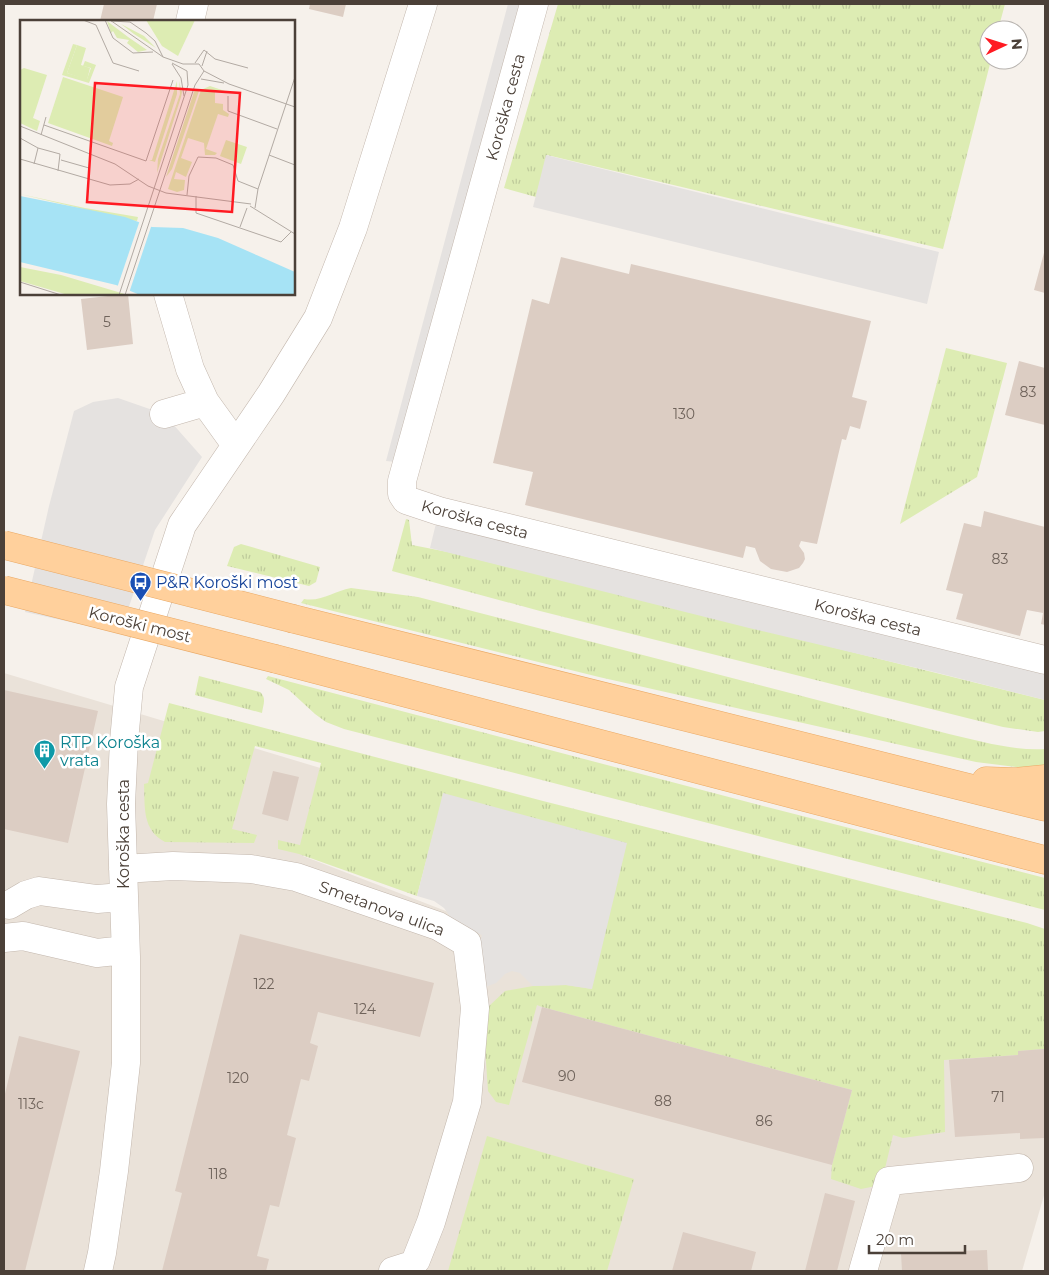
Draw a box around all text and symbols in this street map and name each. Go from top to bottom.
inset map [20,20,295,295]
north arrow [979,20,1029,70]
text: N [1008,38,1026,50]
street label: Koroška cesta [482,52,529,163]
house number: 5 [103,313,111,331]
house number: 83 [1020,383,1037,401]
house number: 130 [673,405,695,423]
street label: Koroška cesta [419,496,530,543]
house number: 83 [992,550,1009,568]
bus stop icon: P&R Koroški most [128,570,152,601]
place label: P&R Koroški most [156,573,298,592]
street label: Koroška cesta [812,595,924,640]
street label: Koroški most [87,603,193,646]
place label: RTP Koroška vrata [60,733,160,770]
building icon: RTP Koroška vrata [32,739,56,770]
street label: Koroška cesta [114,779,133,889]
street label: Smetanova ulica [316,877,447,940]
house number: 122 [254,975,275,993]
house number: 124 [354,1000,377,1018]
house number: 90 [558,1067,576,1085]
house number: 120 [227,1069,249,1087]
house number: 71 [991,1088,1005,1106]
house number: 88 [654,1092,672,1110]
house number: 113c [18,1095,44,1113]
house number: 86 [755,1112,773,1130]
house number: 118 [208,1165,228,1183]
scale bar [869,1222,965,1254]
text: 20 m [876,1230,914,1249]

